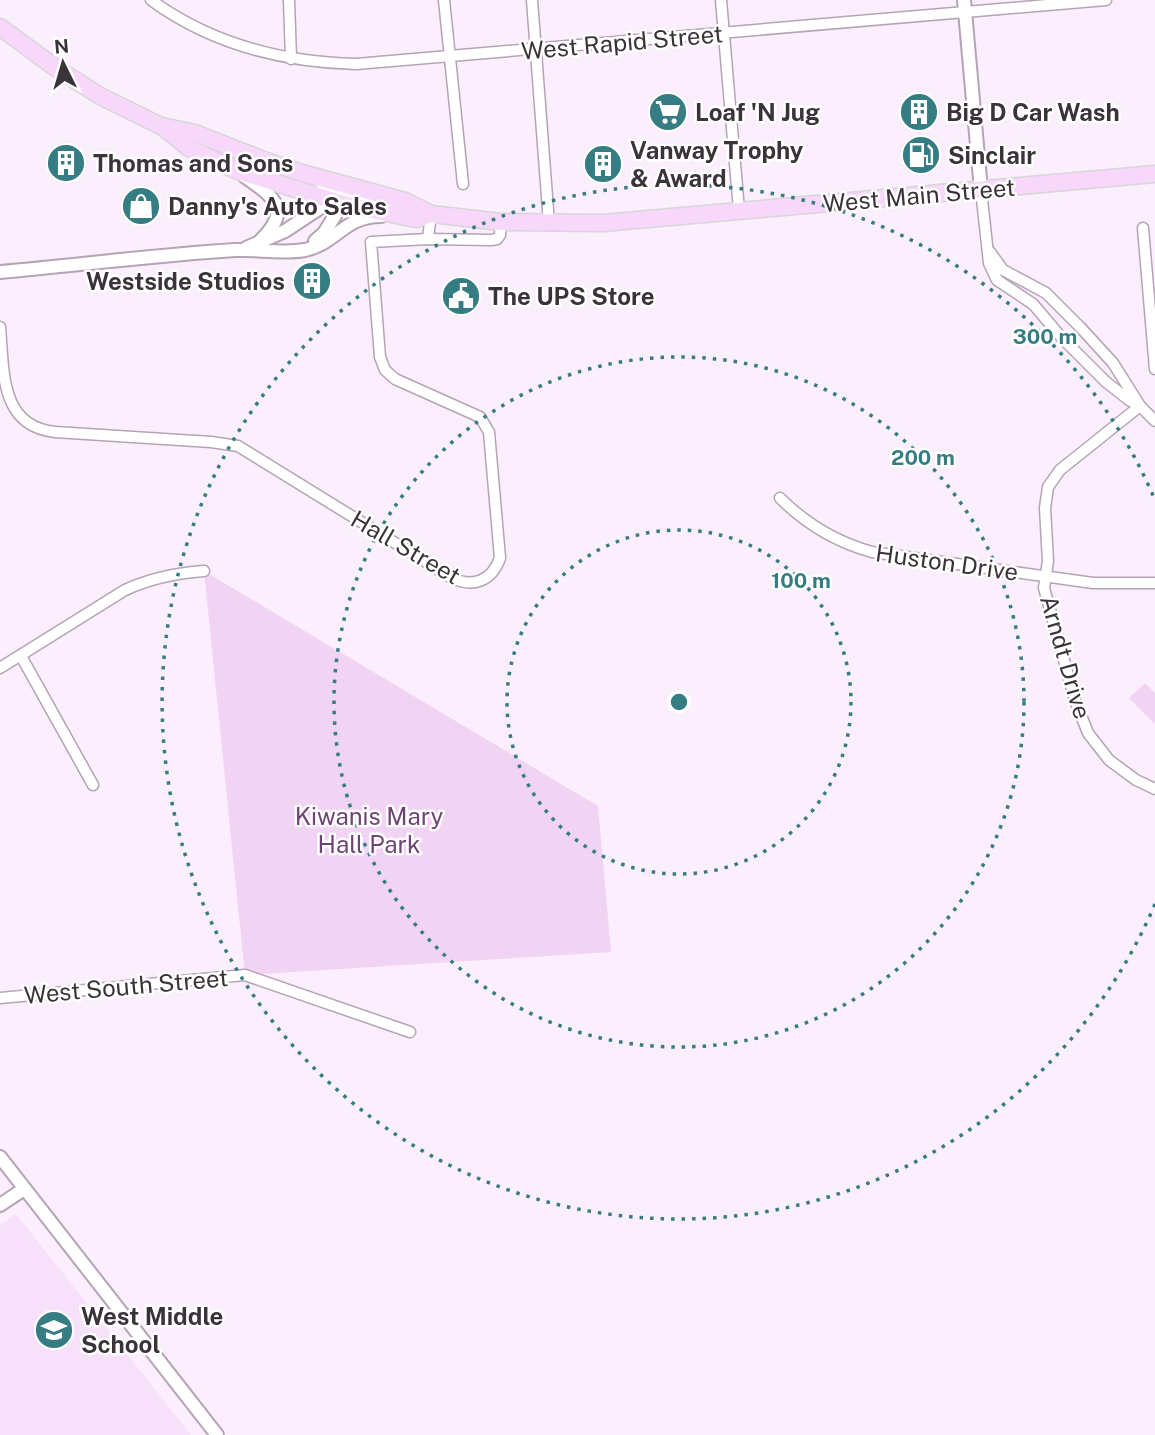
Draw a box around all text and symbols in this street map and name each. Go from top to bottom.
street label: West Rapid Street [520,19,724,65]
north arrow [28,28,98,98]
text: N [53,34,70,58]
supermarket icon: Loaf 'N Jug [647,91,689,133]
building icon: Big D Car Wash [898,91,940,133]
place label: Loaf 'N Jug [695,98,820,126]
place label: Big D Car Wash [946,98,1120,126]
fuel station icon: Sinclair [900,134,942,176]
place label: Vanway Trophy & Award [630,136,804,192]
place label: Sinclair [948,141,1036,169]
building icon: Thomas and Sons [45,142,87,184]
building icon: Vanway Trophy & Award [582,143,624,185]
place label: Thomas and Sons [93,149,294,177]
street label: West Main Street [822,173,1016,217]
shop icon: Danny's Auto Sales [120,185,162,227]
place label: Danny's Auto Sales [168,192,387,220]
building icon: Westside Studios [291,260,333,302]
place label: Westside Studios [86,267,285,295]
public building icon: The UPS Store [440,275,482,317]
place label: The UPS Store [488,282,655,310]
text: 300 m [1013,324,1077,349]
text: 200 m [891,445,955,470]
street label: Hall Street [346,504,466,590]
street label: Huston Drive [874,538,1020,586]
text: 100 m [771,568,831,593]
street label: Arndt Drive [1035,592,1097,722]
centre of rings [667,690,691,714]
park label: Kiwanis Mary Hall Park [295,802,444,858]
street label: West South Street [23,963,229,1009]
place label: West Middle School [81,1302,223,1358]
school or university icon: West Middle School [33,1309,75,1351]

